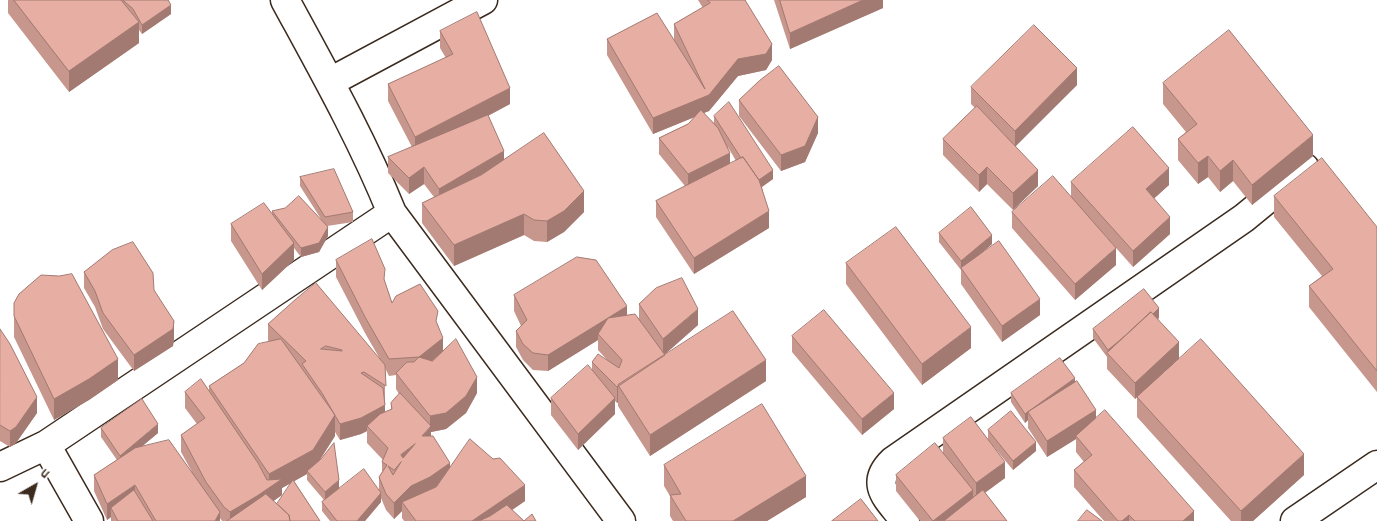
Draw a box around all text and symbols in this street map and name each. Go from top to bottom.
north arrow [10,461,60,511]
text: U [35,464,53,484]

